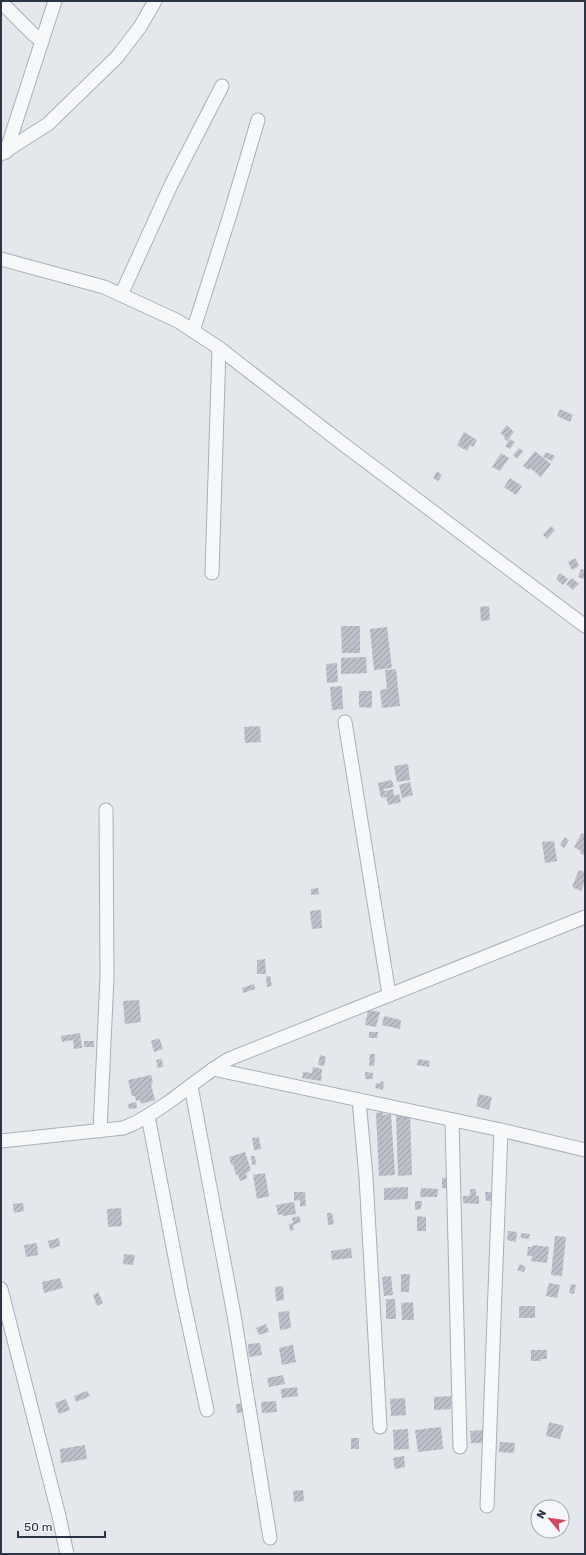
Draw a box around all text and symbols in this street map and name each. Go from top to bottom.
north arrow [530,1499,570,1539]
text: N [534,1508,549,1521]
scale bar [18,1513,105,1539]
text: 50 m [24,1520,52,1534]

